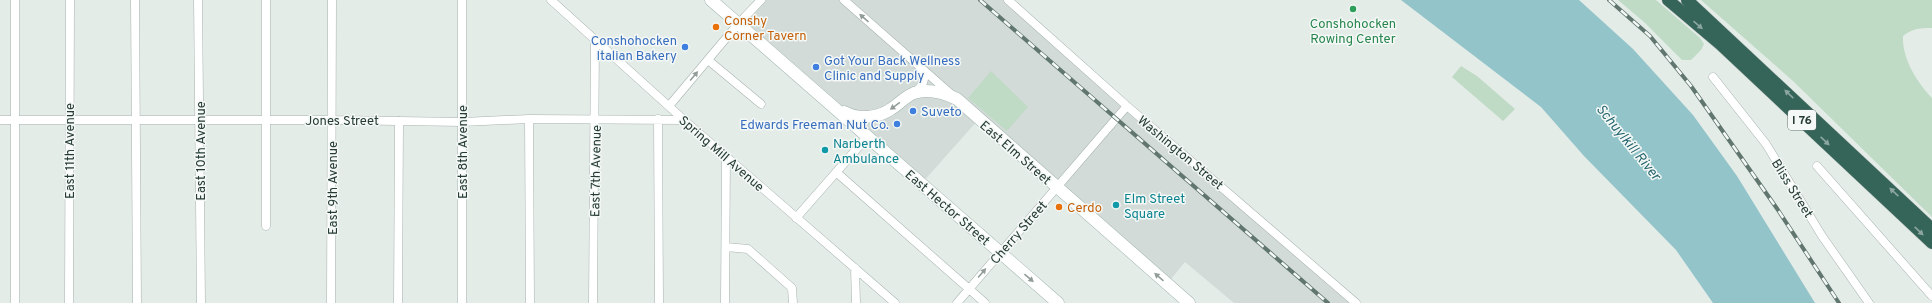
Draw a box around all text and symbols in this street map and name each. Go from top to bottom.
marker: Conshohocken Rowing Center [1348,4,1358,14]
one-way arrow [859,13,869,22]
place label: Conshy Corner Tavern [724,14,806,45]
place label: Conshohocken Rowing Center [1310,17,1396,48]
one-way arrow [1692,21,1703,30]
marker: Conshy Corner Tavern [711,22,721,32]
place label: Conshohocken Italian Bakery [591,34,677,65]
marker: Conshohocken Italian Bakery [680,42,690,52]
place label: Got Your Back Wellness Clinic and Supply [824,54,960,85]
marker: Got Your Back Wellness Clinic and Supply [811,62,821,72]
one-way arrow [690,71,699,82]
one-way arrow [1784,89,1794,99]
street label: East 10th Avenue [194,101,210,201]
water label: Schuylkill River [1592,101,1665,186]
one-way arrow [890,102,900,110]
street label: East 11th Avenue [63,103,79,199]
street label: East 8th Avenue [456,105,472,199]
place label: Suveto [921,105,962,121]
marker: Suveto [908,106,918,116]
road number: I 76 [1788,110,1816,130]
street label: Spring Mill Avenue [675,113,767,196]
street label: Washington Street [1134,113,1226,194]
street label: Jones Street [305,114,379,130]
place label: Edwards Freeman Nut Co. [740,118,889,134]
street label: East Elm Street [976,118,1054,189]
marker: Edwards Freeman Nut Co. [892,119,902,129]
street label: East 7th Avenue [588,125,606,217]
place label: Narberth Ambulance [833,137,899,168]
one-way arrow [1820,137,1830,146]
street label: East 9th Avenue [326,141,342,235]
marker: Narberth Ambulance [820,145,830,155]
street label: Bliss Street [1767,157,1816,221]
street label: East Hector Street [901,167,992,250]
one-way arrow [1889,188,1899,197]
place label: Elm Street Square [1124,192,1185,223]
street label: Cherry Street [988,198,1051,268]
marker: Elm Street Square [1111,200,1121,210]
place label: Cerdo [1067,201,1102,217]
marker: Cerdo [1054,202,1064,212]
one-way arrow [1914,226,1924,236]
one-way arrow [978,268,987,279]
one-way arrow [1024,273,1034,282]
one-way arrow [1154,273,1165,282]

